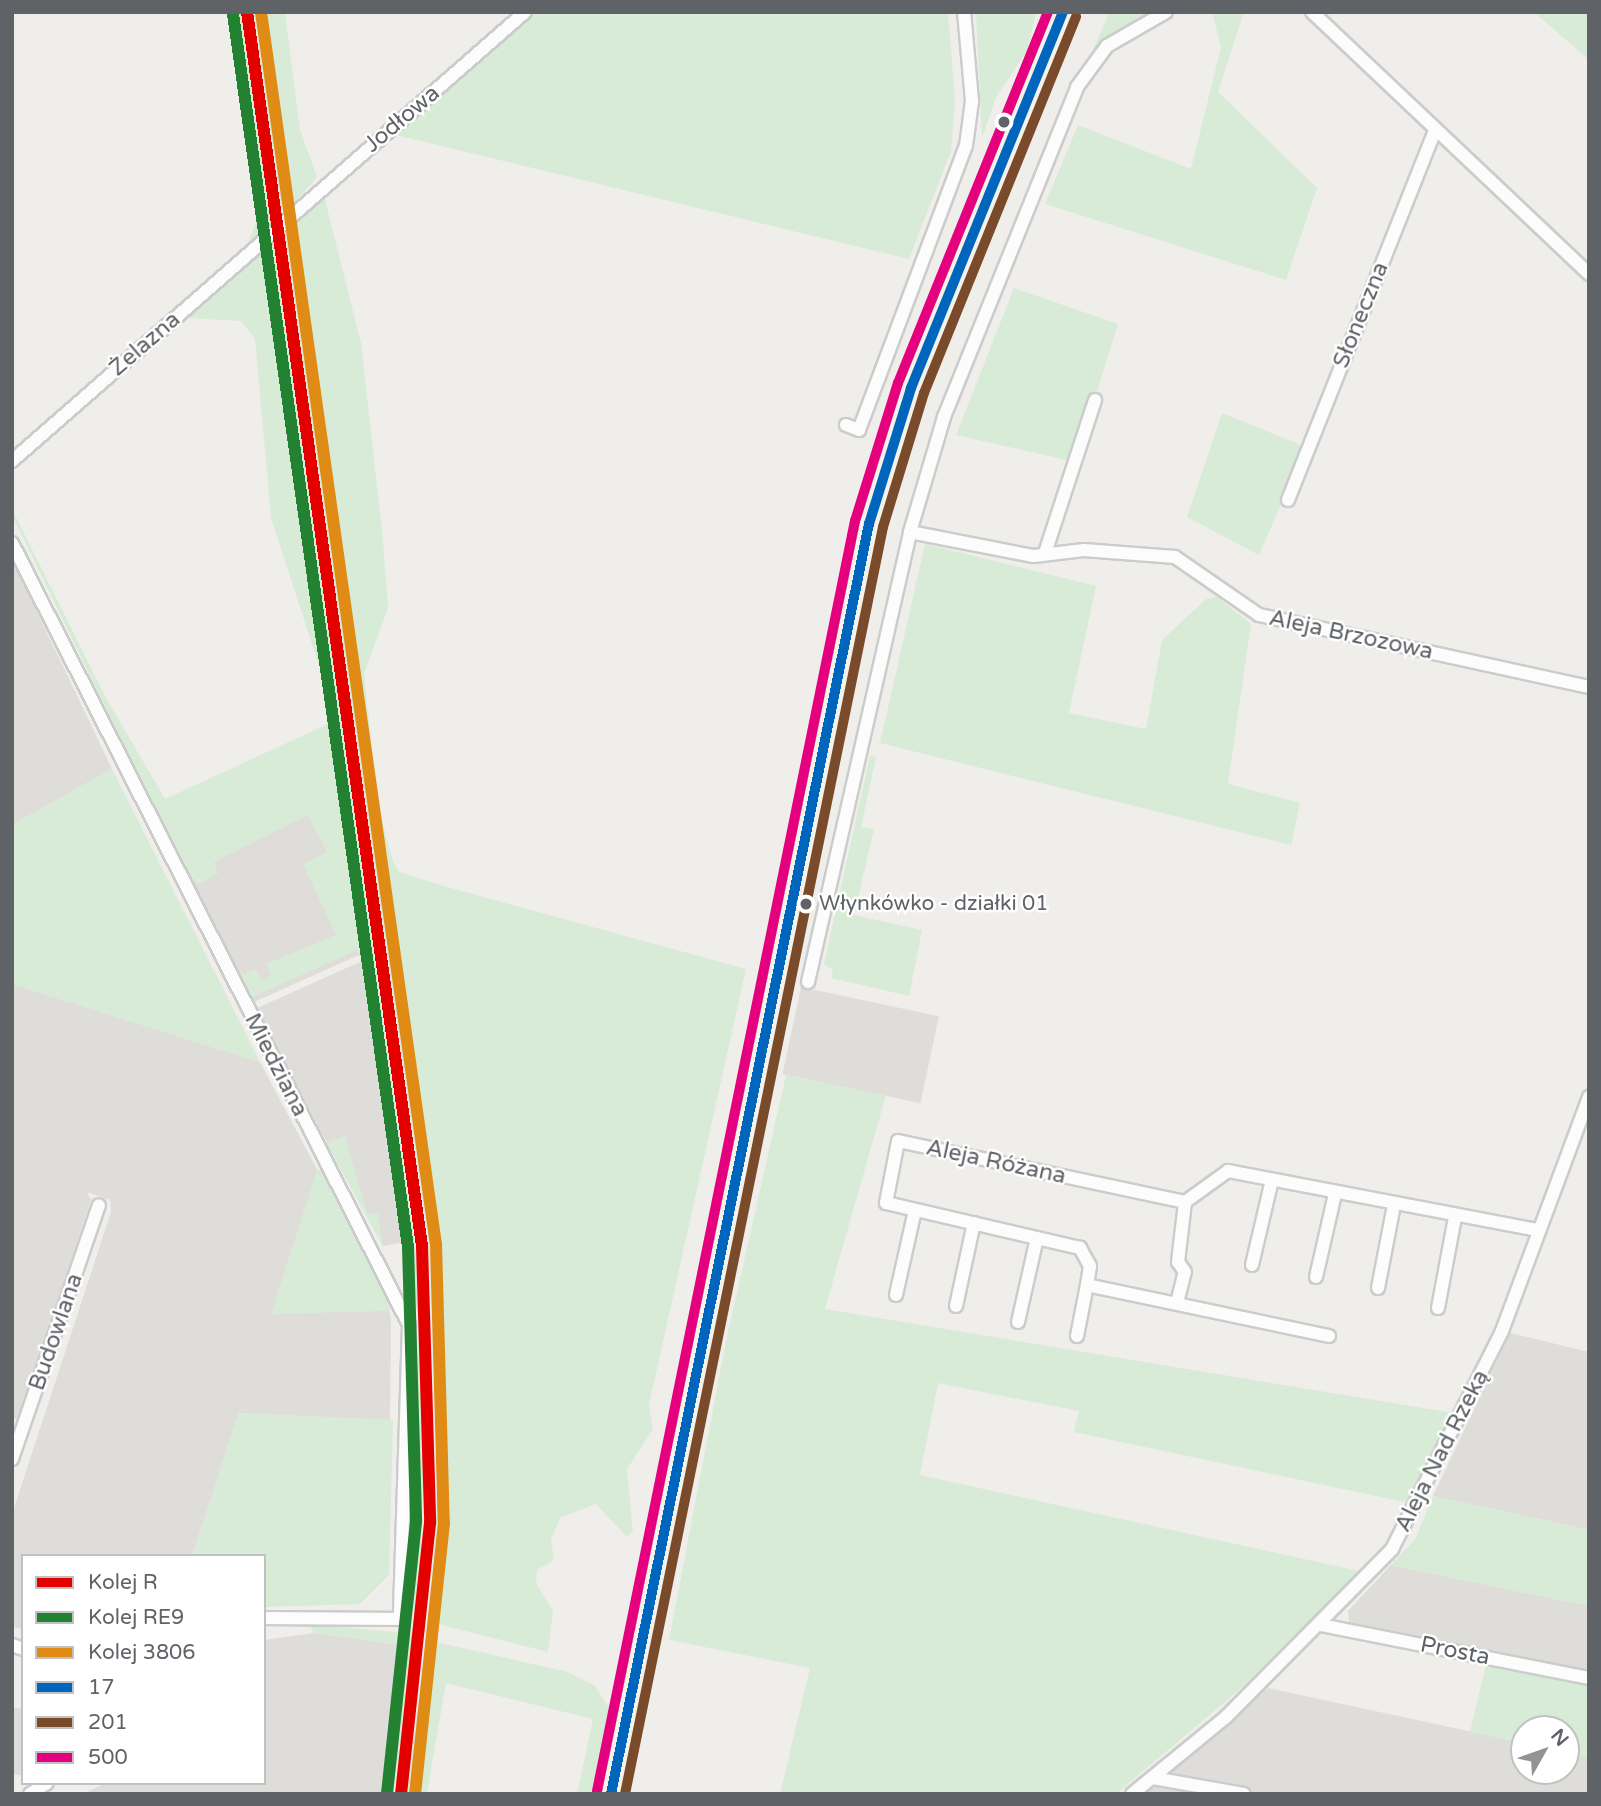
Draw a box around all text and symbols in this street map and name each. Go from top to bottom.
street label: Jodłowa [359,80,445,158]
unlabelled marker [997,115,1011,129]
street label: Słoneczna [1327,258,1395,372]
street label: Żelazna [104,306,186,382]
street label: Aleja Brzozowa [1267,604,1435,666]
place label: Włynkówko - działki 01 [819,891,1048,917]
marker: Włynkówko - działki 01 [799,897,813,911]
street label: Miedziana [238,1009,314,1121]
street label: Aleja Różana [924,1134,1068,1190]
street label: Budowlana [23,1270,89,1394]
street label: Aleja Nad Rzeką [1389,1365,1495,1537]
legend [21,1554,266,1785]
text: Kolej R [88,1570,158,1595]
text: Kolej RE9 [88,1605,184,1630]
street label: Prosta [1418,1631,1492,1671]
text: Kolej 3806 [88,1640,196,1665]
text: 17 [88,1675,114,1700]
text: 201 [88,1710,128,1735]
north arrow [1510,1715,1580,1785]
text: N [1546,1725,1573,1751]
text: 500 [88,1745,128,1770]

